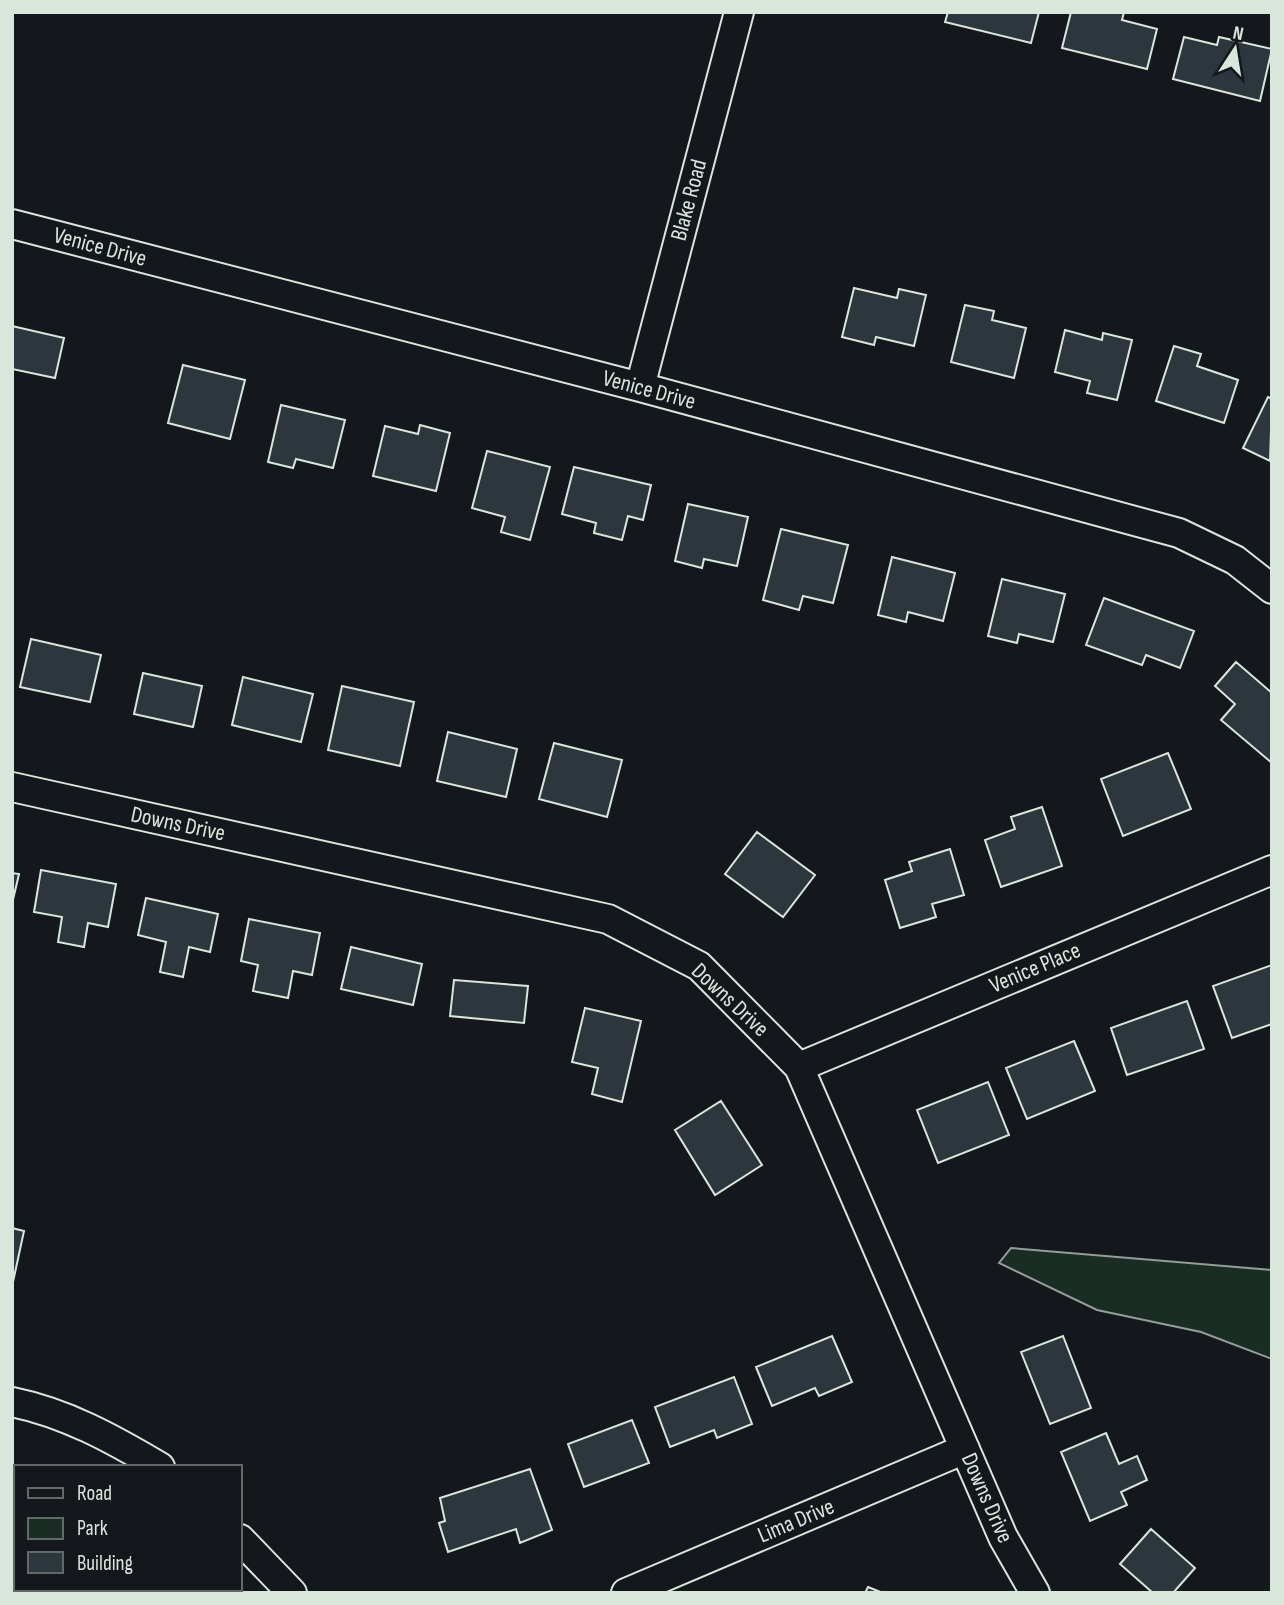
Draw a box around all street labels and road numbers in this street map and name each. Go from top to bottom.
street label: Blake Road [665,156,713,244]
street label: Venice Drive [50,221,150,273]
street label: Venice Drive [599,364,699,416]
street label: Downs Drive [128,800,228,848]
street label: Venice Place [985,936,1085,1000]
street label: Downs Drive [685,957,775,1043]
street label: Downs Drive [955,1449,1019,1547]
street label: Lima Drive [754,1492,838,1550]

